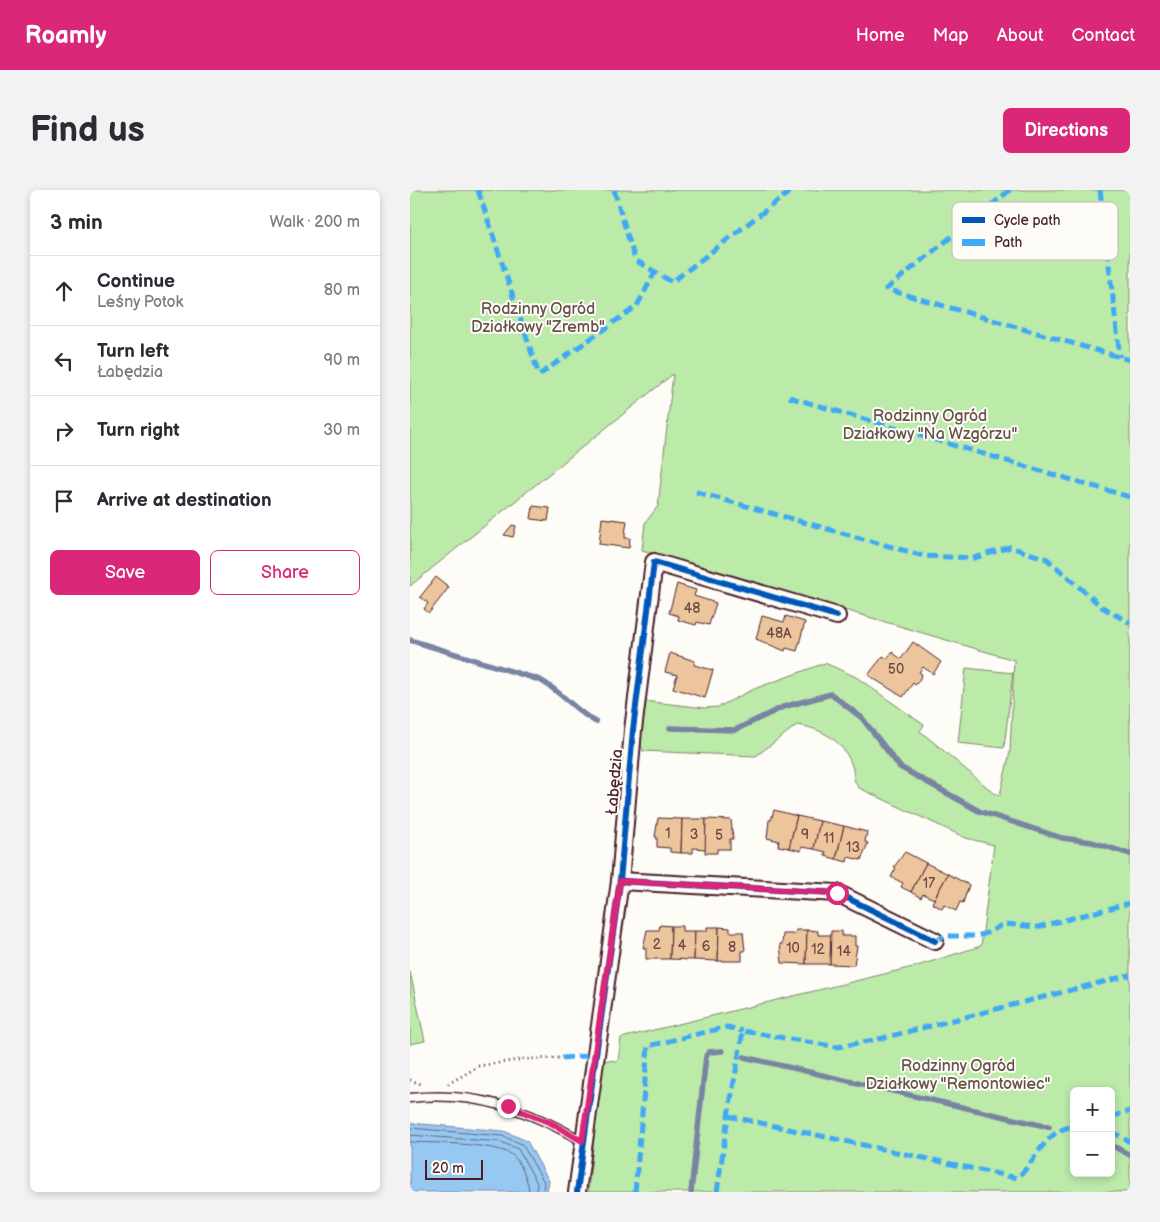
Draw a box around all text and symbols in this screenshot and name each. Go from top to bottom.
text: Roamly [25,21,106,50]
text: Home [856,25,905,46]
text: Map [933,25,969,46]
text: About [997,25,1044,46]
text: Contact [1072,25,1135,46]
button: Directions [1003,108,1130,153]
text: Find us [30,109,145,152]
legend [952,202,1118,260]
text: 3 min [50,210,103,235]
text: Cycle path [994,212,1061,229]
text: Walk · 200 m [270,213,360,232]
text: Path [994,234,1022,251]
text: Continue [97,270,175,293]
icon: ahead [50,277,78,305]
text: 80 m [324,281,360,300]
text: Leśny Potok [97,293,183,312]
park label: Rodzinny Ogród Działkowy "Zremb" [471,300,605,337]
text: Turn left [97,340,169,363]
icon: left [50,347,78,375]
text: 90 m [324,351,360,370]
text: Łabędzia [97,363,163,382]
park label: Rodzinny Ogród Działkowy "Na Wzgórzu" [843,407,1017,444]
icon: right [50,417,78,445]
text: Turn right [97,419,180,442]
text: 30 m [323,421,360,440]
icon: arrive [50,487,78,515]
text: Arrive at destination [97,489,272,512]
button: Save [50,550,200,595]
button: Share [210,550,360,595]
house number: 48 [684,600,700,617]
house number: 48A [766,625,792,642]
house number: 50 [888,661,904,678]
street label: Łabędzia [603,748,627,816]
house number: 1 [665,825,671,842]
house number: 3 [690,826,698,843]
house number: 9 [801,826,809,843]
house number: 5 [715,827,723,844]
house number: 11 [824,830,834,847]
house number: 13 [846,839,860,856]
house number: 17 [923,875,935,892]
route start [826,882,849,905]
house number: 2 [653,936,662,953]
house number: 4 [678,937,687,954]
house number: 6 [702,938,711,955]
house number: 8 [728,939,736,956]
house number: 10 [786,940,800,957]
house number: 12 [811,941,826,958]
house number: 14 [837,943,851,960]
park label: Rodzinny Ogród Działkowy "Remontowiec" [865,1057,1051,1094]
map controls [1070,1087,1115,1177]
button: + [1070,1087,1115,1132]
route end [497,1095,520,1118]
button: − [1070,1132,1115,1177]
scale bar [425,1157,482,1180]
text: 20 m [432,1160,464,1177]

